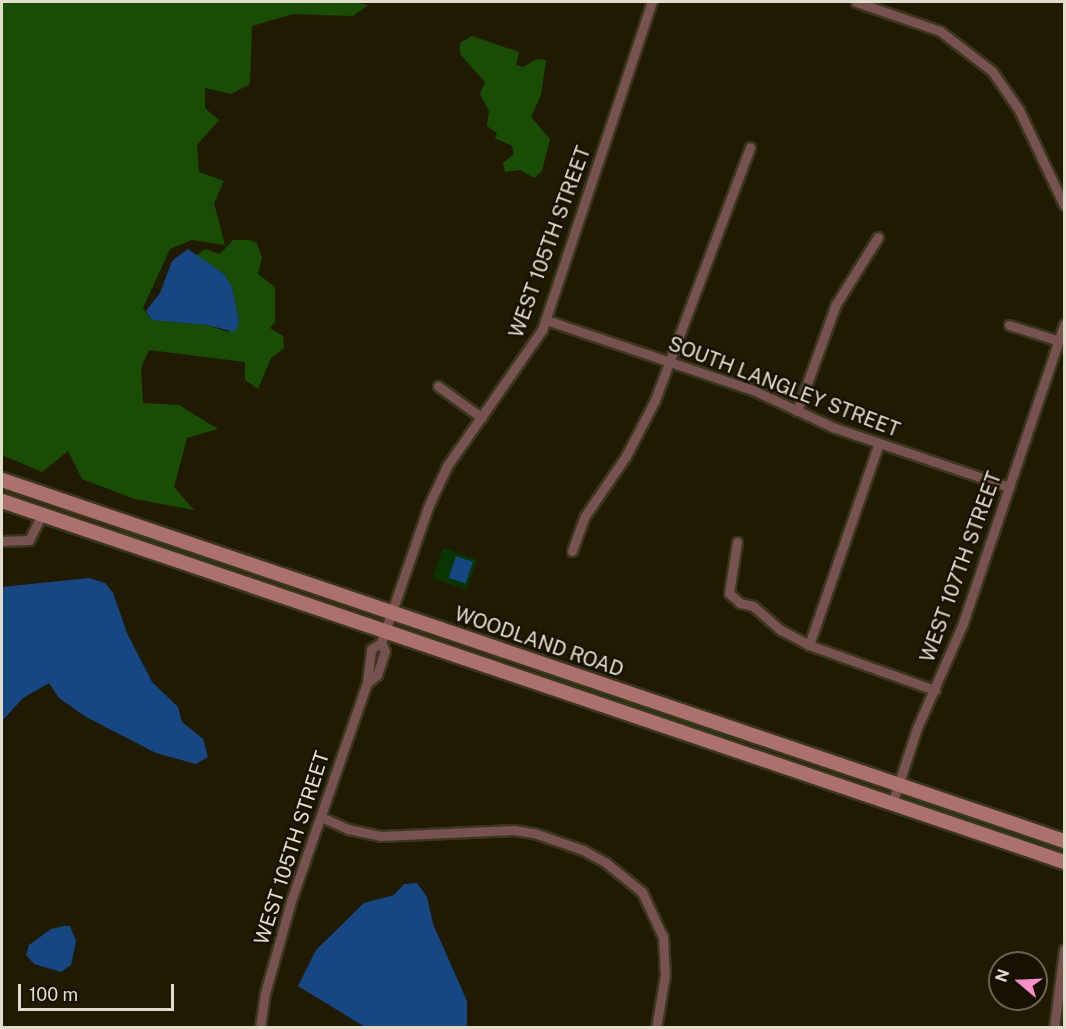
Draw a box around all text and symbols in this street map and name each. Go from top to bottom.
street label: WEST 105TH STREET [504,143,596,341]
street label: SOUTH LANGLEY STREET [665,332,903,442]
street label: WEST 107TH STREET [915,468,1007,666]
street label: WOODLAND ROAD [451,602,627,682]
street label: WEST 105TH STREET [249,748,335,948]
north arrow [988,951,1048,1011]
text: N [991,967,1013,985]
scale bar [21,972,177,1010]
text: 100 m [29,984,78,1005]

